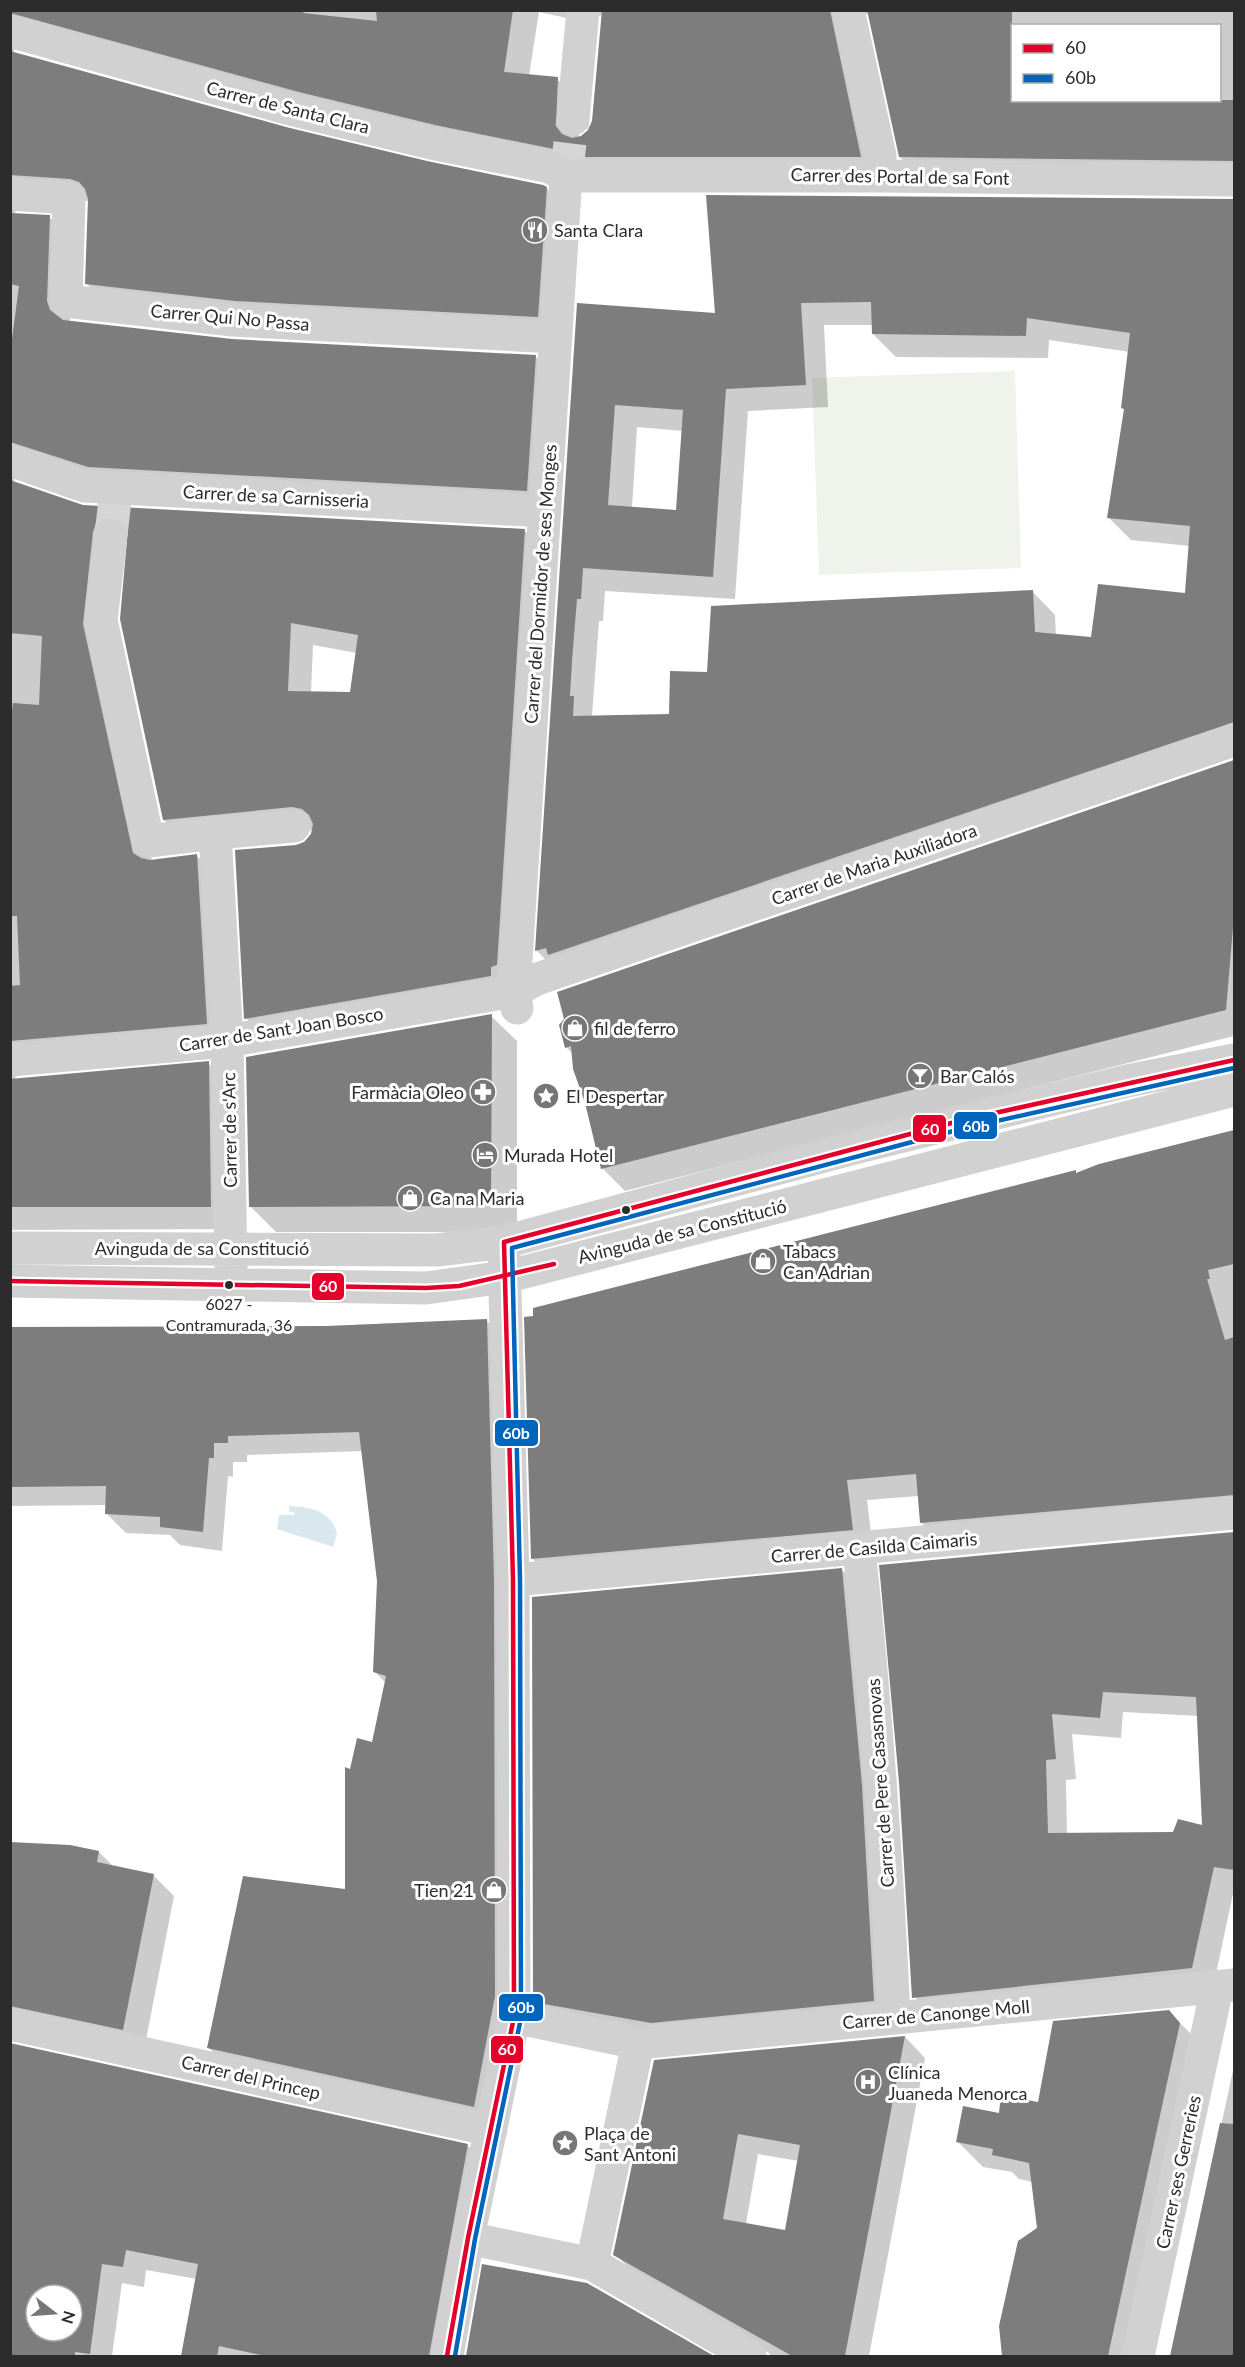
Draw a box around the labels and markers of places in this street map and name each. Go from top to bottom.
restaurant icon: Santa Clara [520,215,550,245]
place label: Santa Clara [554,219,643,241]
shop icon: fil de ferro [560,1013,590,1043]
place label: fil de ferro [594,1017,676,1039]
bar icon: Bar Calós [905,1061,935,1091]
place label: Bar Calós [940,1065,1015,1087]
pharmacy icon: Farmàcia Oleo [468,1077,498,1107]
place label: Farmàcia Oleo [351,1081,464,1103]
place icon: El Despertar [531,1081,561,1111]
place label: El Despertar [566,1085,665,1107]
hotel icon: Murada Hotel [470,1140,500,1170]
place label: Murada Hotel [504,1144,613,1166]
shop icon: Ca na Maria [395,1183,425,1213]
place label: Ca na Maria [430,1187,524,1209]
unlabelled marker [620,1204,632,1216]
place label: Tabacs Can Adrian [783,1240,870,1283]
shop icon: Tabacs Can Adrian [748,1246,778,1276]
marker: 6027 - Contramurada, 36 [223,1279,235,1291]
place label: 6027 - Contramurada, 36 [166,1294,292,1334]
shop icon: Tien 21 [479,1875,509,1905]
place label: Tien 21 [414,1879,474,1901]
place label: Clínica Juaneda Menorca [888,2061,1027,2104]
hospital icon: Clínica Juaneda Menorca [853,2067,883,2097]
place label: Plaça de Sant Antoni [584,2122,676,2165]
place icon: Plaça de Sant Antoni [550,2128,580,2158]

